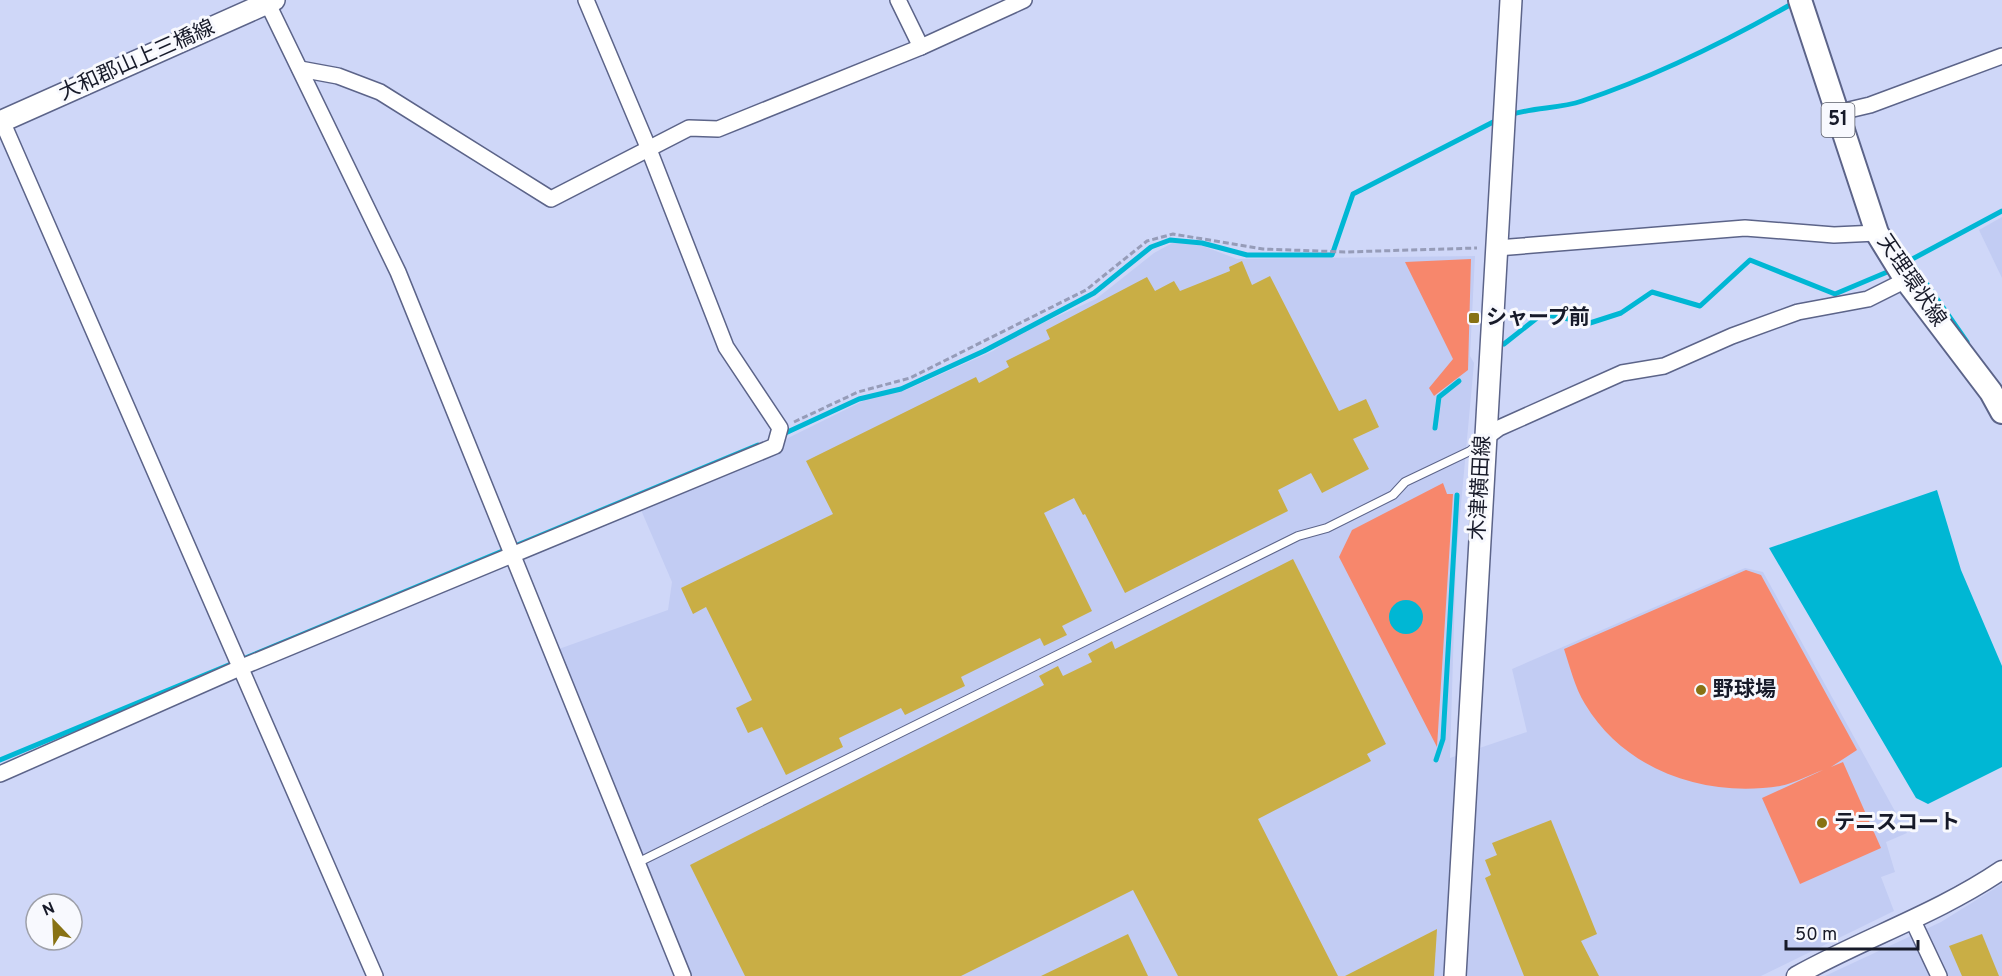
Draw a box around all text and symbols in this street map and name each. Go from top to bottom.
street label: 大和郡山上三橋線 [55,15,219,107]
road number: 51 [1822,103,1854,137]
street label: 天理環状線 [1870,230,1952,332]
place label: シャープ前 [1486,305,1590,332]
marker: シャープ前 [1467,311,1481,325]
street label: 木津横田線 [1465,435,1497,541]
place label: 野球場 [1713,677,1776,704]
marker: 野球場 [1694,683,1708,697]
place label: テニスコート [1834,810,1960,837]
marker: テニスコート [1815,816,1829,830]
north arrow [24,892,84,952]
text: N [40,899,58,921]
scale bar [1786,913,1918,951]
text: 50 m [1795,924,1837,947]

